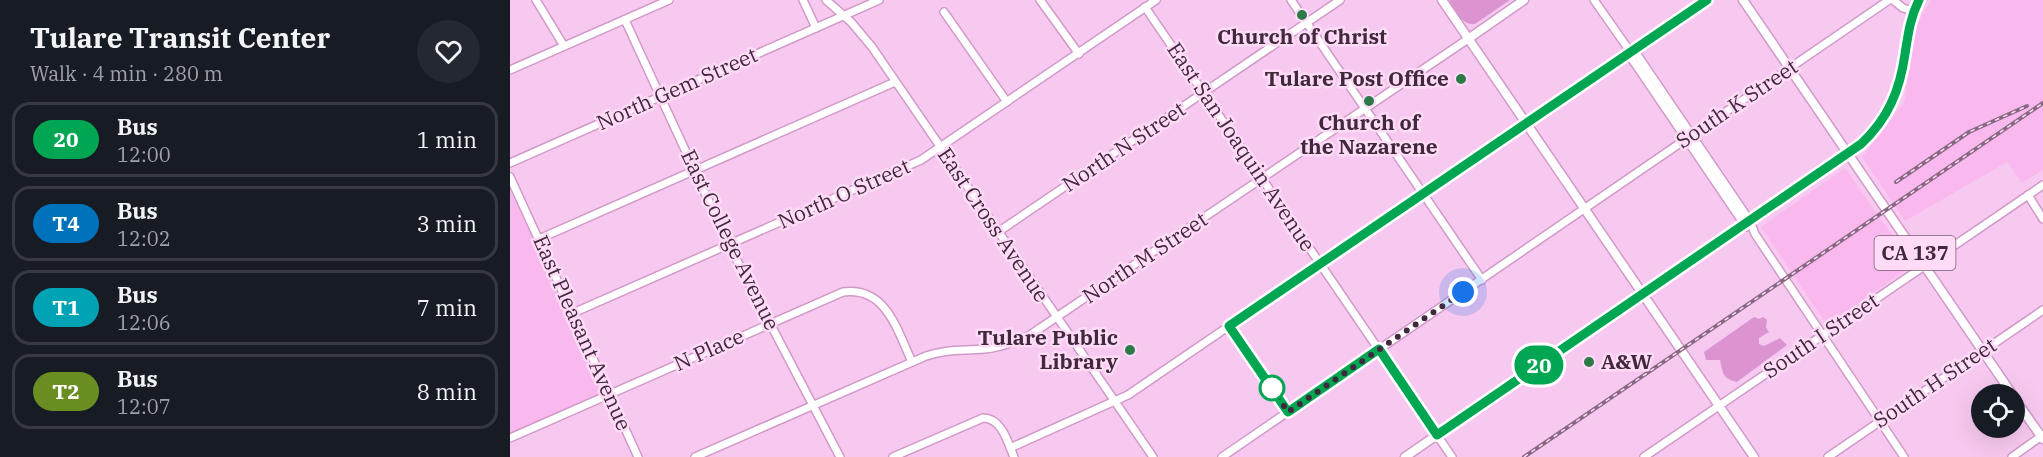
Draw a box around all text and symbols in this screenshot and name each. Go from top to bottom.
marker: Church of Christ [1295,8,1309,22]
text: Tulare Transit Center [30,19,330,56]
button: heart [417,20,480,83]
place label: Church of Christ [1217,22,1387,50]
street label: East San Joaquin Avenue [1161,36,1322,256]
street label: North Gem Street [592,40,761,136]
street label: South K Street [1670,52,1803,154]
text: Walk · 4 min · 280 m [30,60,223,87]
place label: Tulare Post Office [1265,64,1449,92]
marker: Tulare Post Office [1454,72,1468,86]
marker: Church of the Nazarene [1362,94,1376,108]
street label: North N Street [1056,95,1191,198]
place label: Church of the Nazarene [1300,108,1438,160]
text: Bus [117,112,158,141]
text: 20 [53,125,79,153]
text: 1 min [417,125,477,154]
text: 12:00 [117,141,171,168]
street label: East Cross Avenue [932,142,1056,307]
street label: East College Avenue [675,145,787,335]
street label: North O Street [773,151,914,235]
text: Bus [117,196,158,225]
street label: North M Street [1076,205,1212,309]
text: T4 [52,209,80,237]
text: 3 min [417,209,477,238]
text: 12:02 [117,225,171,252]
street label: East Pleasant Avenue [527,231,639,435]
road number: CA 137 [1874,236,1956,270]
your location [1448,277,1478,307]
text: Bus [117,280,158,309]
street label: South I Street [1757,286,1884,384]
text: T1 [52,293,80,321]
text: 7 min [417,293,477,322]
text: 12:06 [117,309,171,336]
street label: N Place [669,321,748,377]
place label: Tulare Public Library [978,323,1118,375]
street label: South H Street [1867,331,2002,434]
marker: Tulare Public Library [1123,343,1137,357]
line badge: 20 [1512,346,1566,385]
place label: A&W [1601,347,1653,375]
text: 20 [1526,351,1552,379]
marker: A&W [1582,355,1596,369]
text: Bus [117,364,158,393]
unlabelled marker [1259,375,1285,401]
text: T2 [52,377,80,405]
text: 8 min [417,377,477,406]
map controls [1971,384,2025,438]
button: locate [1971,384,2025,438]
text: 12:07 [117,393,171,420]

